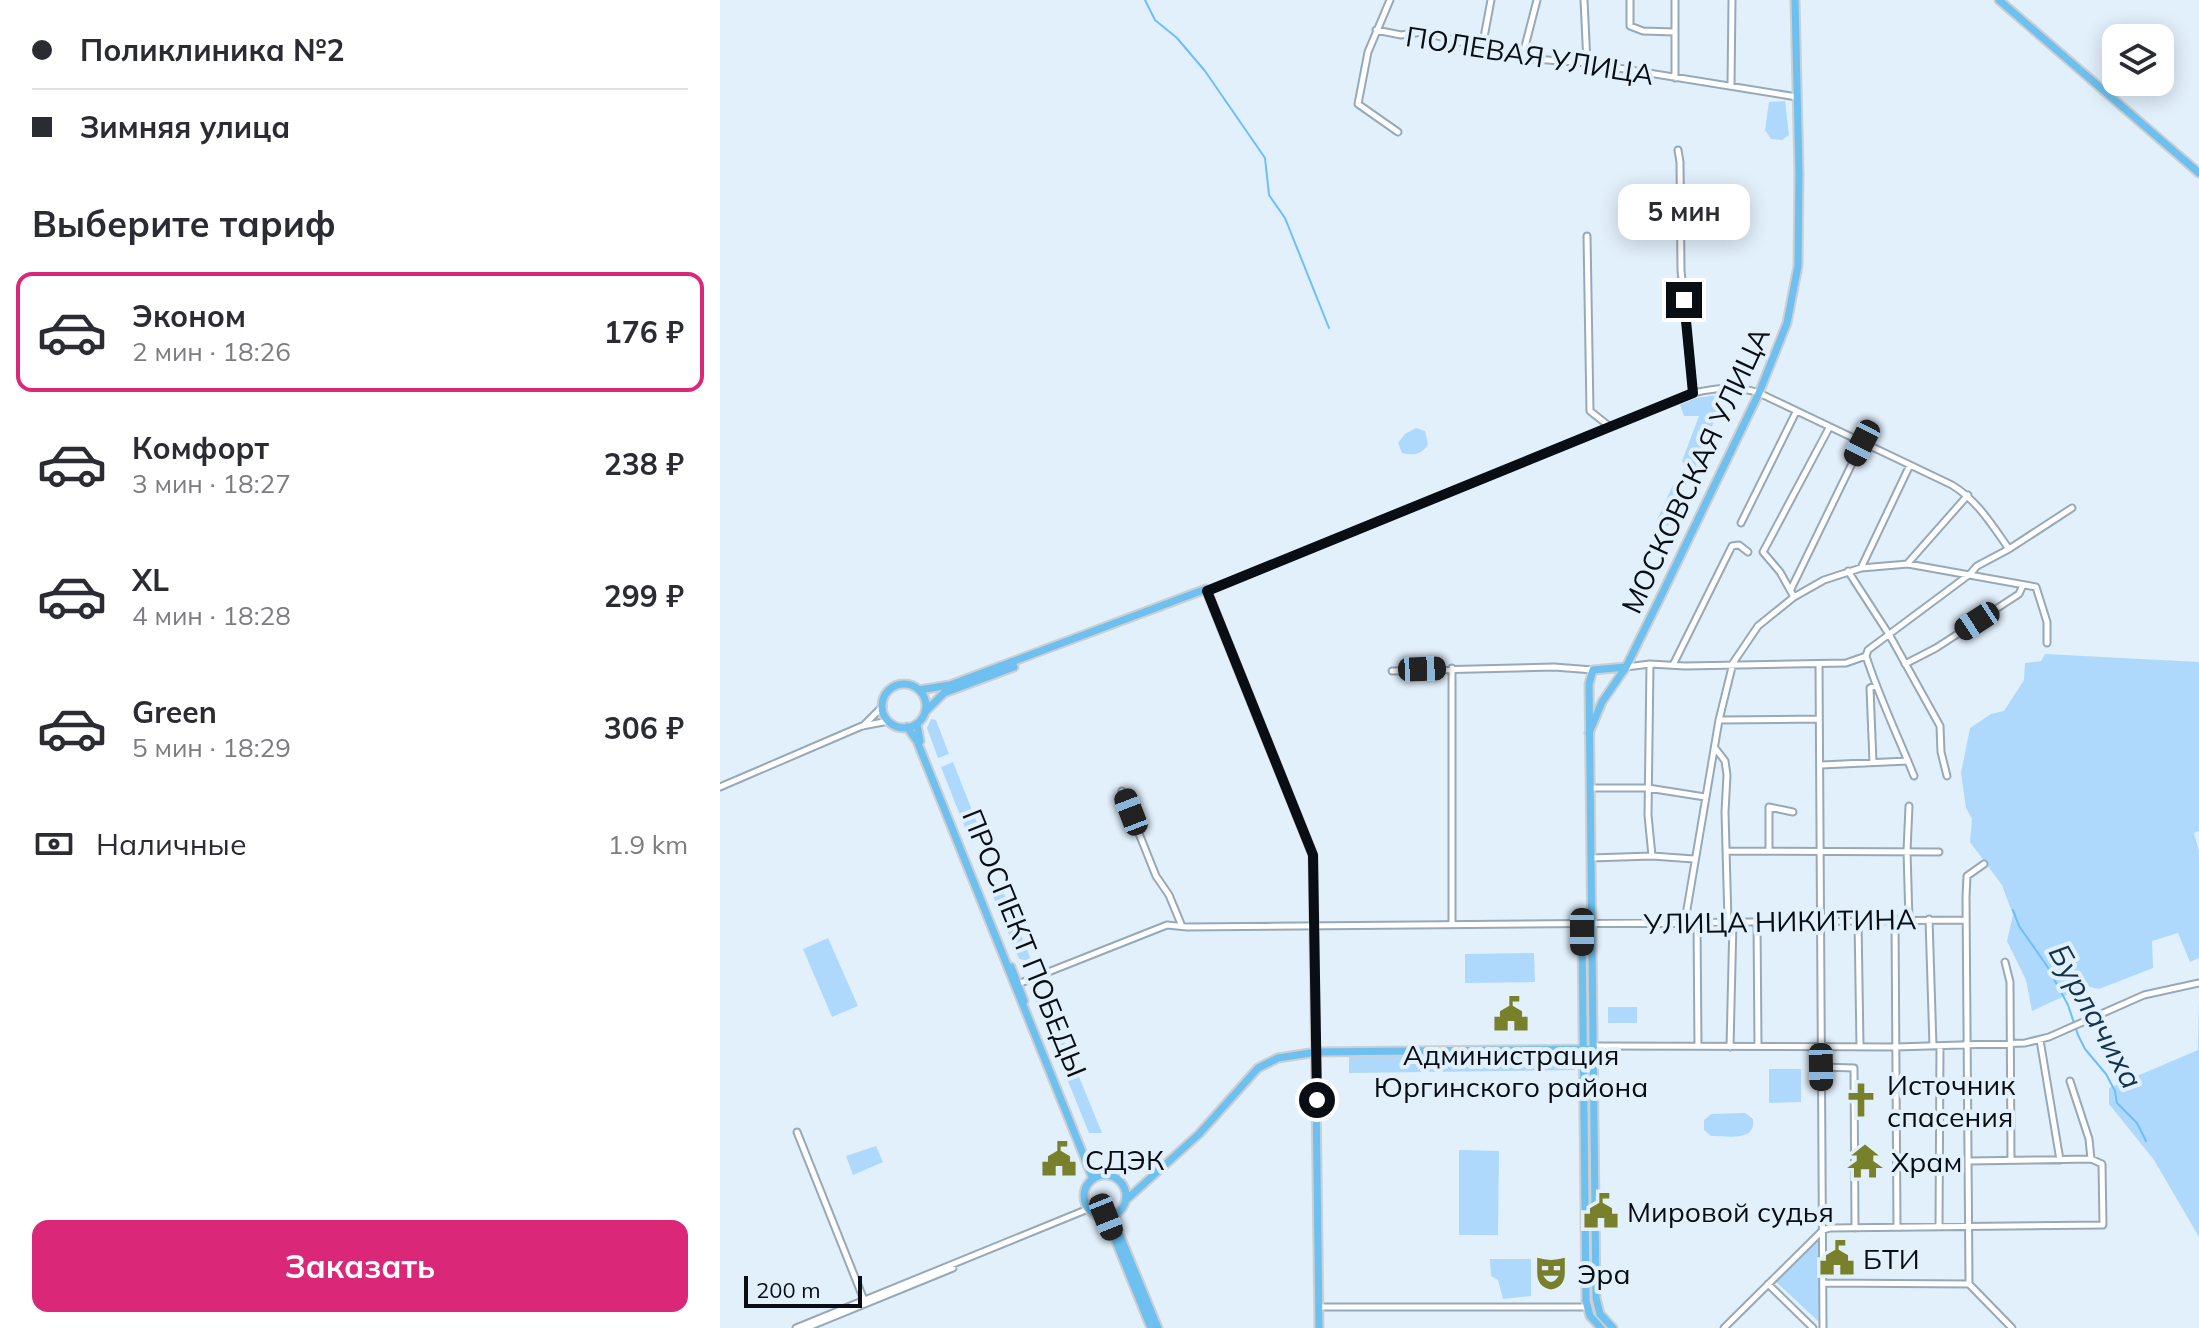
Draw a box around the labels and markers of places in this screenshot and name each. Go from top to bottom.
public building icon: Администрация Юргинского района [1492,995,1530,1033]
place label: Администрация Юргинского района [1374,1037,1648,1104]
place label: Источник спасения [1887,1067,2016,1134]
church icon: Источник спасения [1842,1081,1880,1119]
public building icon: СДЭК [1040,1140,1078,1178]
place label: СДЭК [1085,1142,1165,1177]
temple icon: Храм [1846,1142,1884,1180]
place label: Храм [1891,1144,1962,1179]
public building icon: Мировой судья [1582,1192,1620,1230]
place label: Мировой судья [1627,1194,1834,1229]
public building icon: БТИ [1818,1239,1856,1277]
place label: БТИ [1863,1241,1920,1276]
theatre icon: Эра [1532,1254,1570,1292]
place label: Эра [1577,1256,1630,1291]

